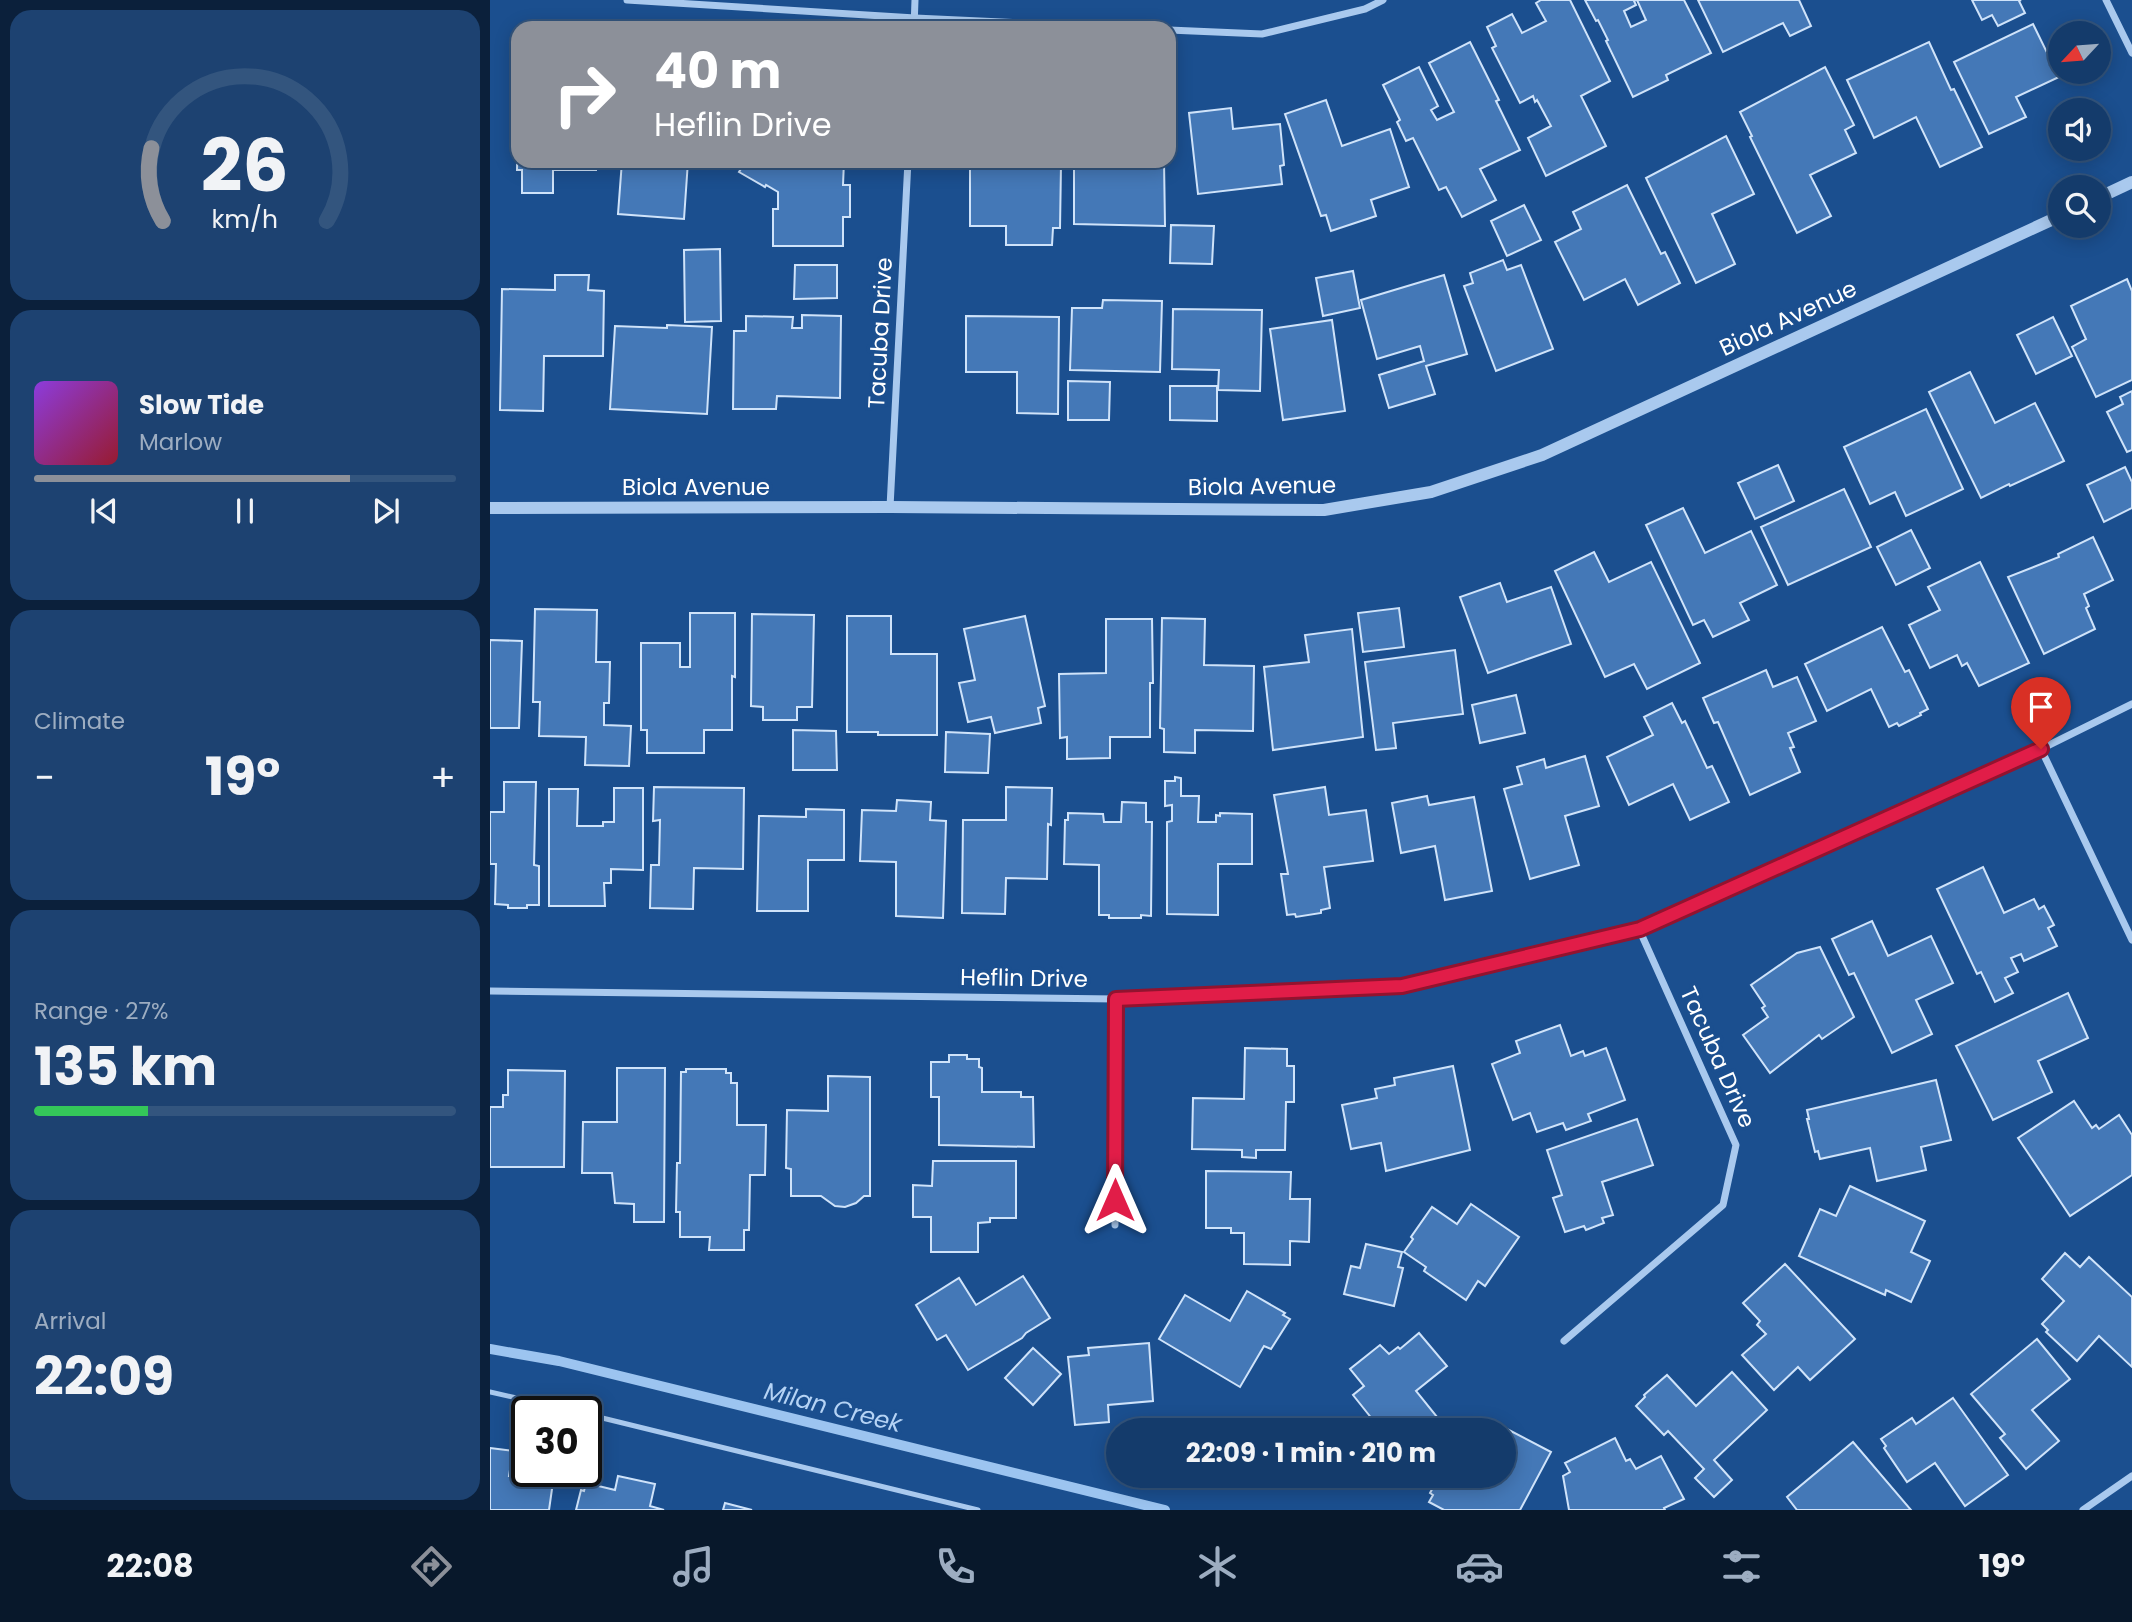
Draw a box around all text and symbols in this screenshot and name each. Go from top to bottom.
north arrow [2048,21,2110,84]
map controls [2048,21,2111,238]
text: 40 m [654,37,781,105]
icon: right [539,49,630,140]
button: sound [2048,98,2111,161]
text: Heflin Drive [654,102,832,147]
text: 26 [201,115,289,216]
button: search [2048,175,2111,238]
text: km/h [212,202,278,237]
street label: Tacuba Drive [860,256,900,410]
street label: Biola Avenue [1714,272,1862,364]
text: Slow Tide [139,387,264,423]
text: Marlow [139,426,222,458]
street label: Biola Avenue [1188,469,1336,503]
street label: Biola Avenue [622,471,770,503]
icon: previous [85,492,123,530]
icon: pause [226,492,264,530]
icon: next [367,492,405,530]
pin [2011,677,2071,749]
icon: arrive [2022,688,2060,726]
text: Climate [34,705,125,737]
text: 19° [205,740,280,813]
text: − [34,751,55,804]
text: + [430,751,456,804]
street label: Heflin Drive [960,961,1088,995]
street label: Tacuba Drive [1673,981,1763,1133]
text: Range · 27% [34,995,168,1027]
text: 135 km [34,1030,217,1103]
position arrow [1078,1163,1152,1237]
text: Arrival [34,1305,106,1337]
text: 22:09 [34,1340,174,1413]
water label: Milan Creek [761,1374,907,1440]
speed limit sign: 30 [511,1396,602,1487]
text: 22:09 · 1 min · 210 m [1186,1435,1436,1471]
icon: directions [407,1542,456,1591]
icon: music [669,1542,718,1591]
icon: phone [931,1542,980,1591]
icon: climate [1193,1542,1242,1591]
icon: car [1455,1542,1504,1591]
icon: filters [1717,1542,1766,1591]
text: 22:08 [107,1543,194,1588]
text: 19° [1979,1543,2025,1588]

